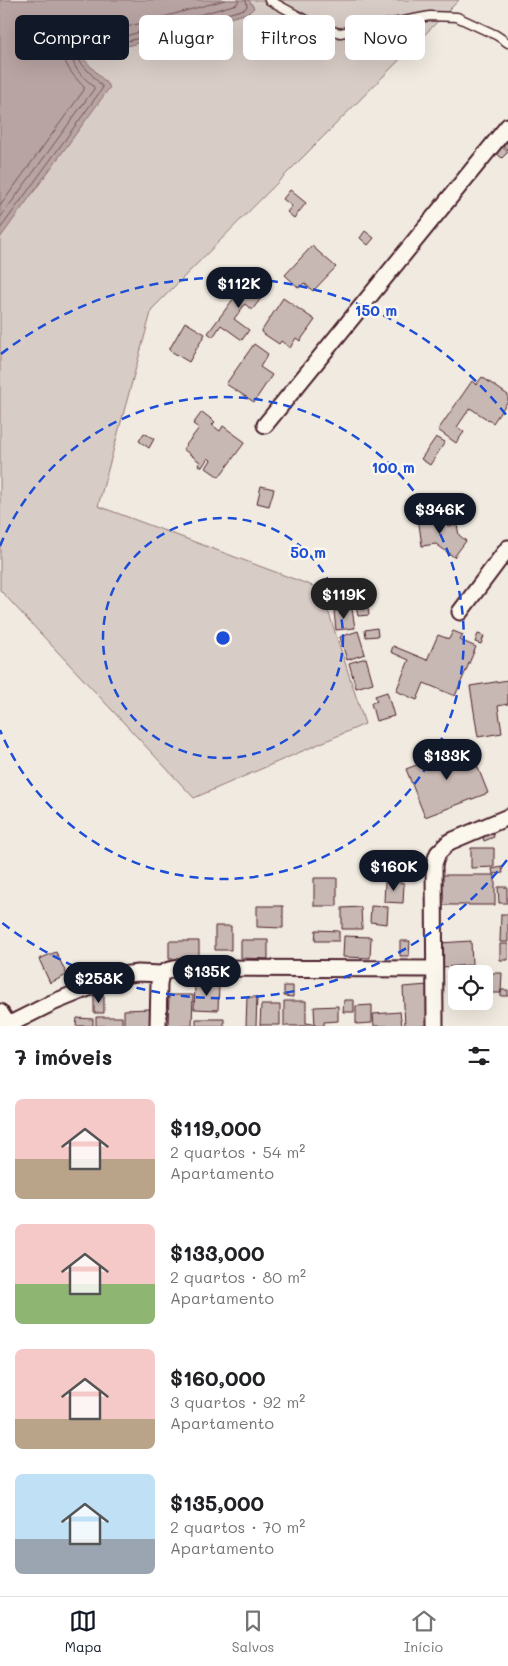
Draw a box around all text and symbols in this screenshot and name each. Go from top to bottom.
chip: Comprar [15,15,129,60]
chip: Alugar [139,15,233,60]
chip: Filtros [243,15,335,60]
chip: Novo [345,15,425,60]
pin: $112K [204,266,274,309]
text: $112K [217,272,261,293]
text: 150 m [355,300,397,320]
text: 100 m [371,457,415,477]
pin: $346K [405,492,475,535]
text: $346K [415,498,465,519]
text: 50 m [290,542,326,562]
pin: $119K [309,578,379,620]
text: $119K [322,583,366,604]
centre of rings [214,629,232,647]
pin: $133K [412,738,482,781]
text: $133K [424,744,470,765]
pin: $160K [359,850,429,892]
text: $160K [370,855,418,876]
pin: $135K [172,954,242,997]
text: $135K [184,960,230,981]
pin: $258K [64,962,134,1004]
map controls [448,965,493,1010]
button: locate [448,965,493,1010]
text: $258K [75,967,123,988]
icon: filters [465,1042,493,1070]
text: 7 imóveis [15,1043,112,1070]
text: $119,000 [170,1114,261,1141]
icon: home [55,1119,115,1179]
text: 2 quartos · 54 m² [170,1141,305,1162]
text: Apartamento [170,1162,274,1183]
text: $133,000 [170,1239,264,1266]
icon: home [55,1244,115,1304]
text: 2 quartos · 80 m² [170,1266,306,1287]
text: Apartamento [170,1287,274,1308]
text: $160,000 [170,1364,265,1391]
icon: home [55,1369,115,1429]
text: 3 quartos · 92 m² [170,1391,305,1412]
text: Apartamento [170,1412,274,1433]
text: $135,000 [170,1489,264,1516]
icon: home [55,1494,115,1554]
text: 2 quartos · 70 m² [170,1516,305,1537]
text: Apartamento [170,1537,274,1558]
tab: Mapa [65,1607,102,1656]
tab: Salvos [232,1607,274,1656]
tab: Início [404,1607,443,1656]

